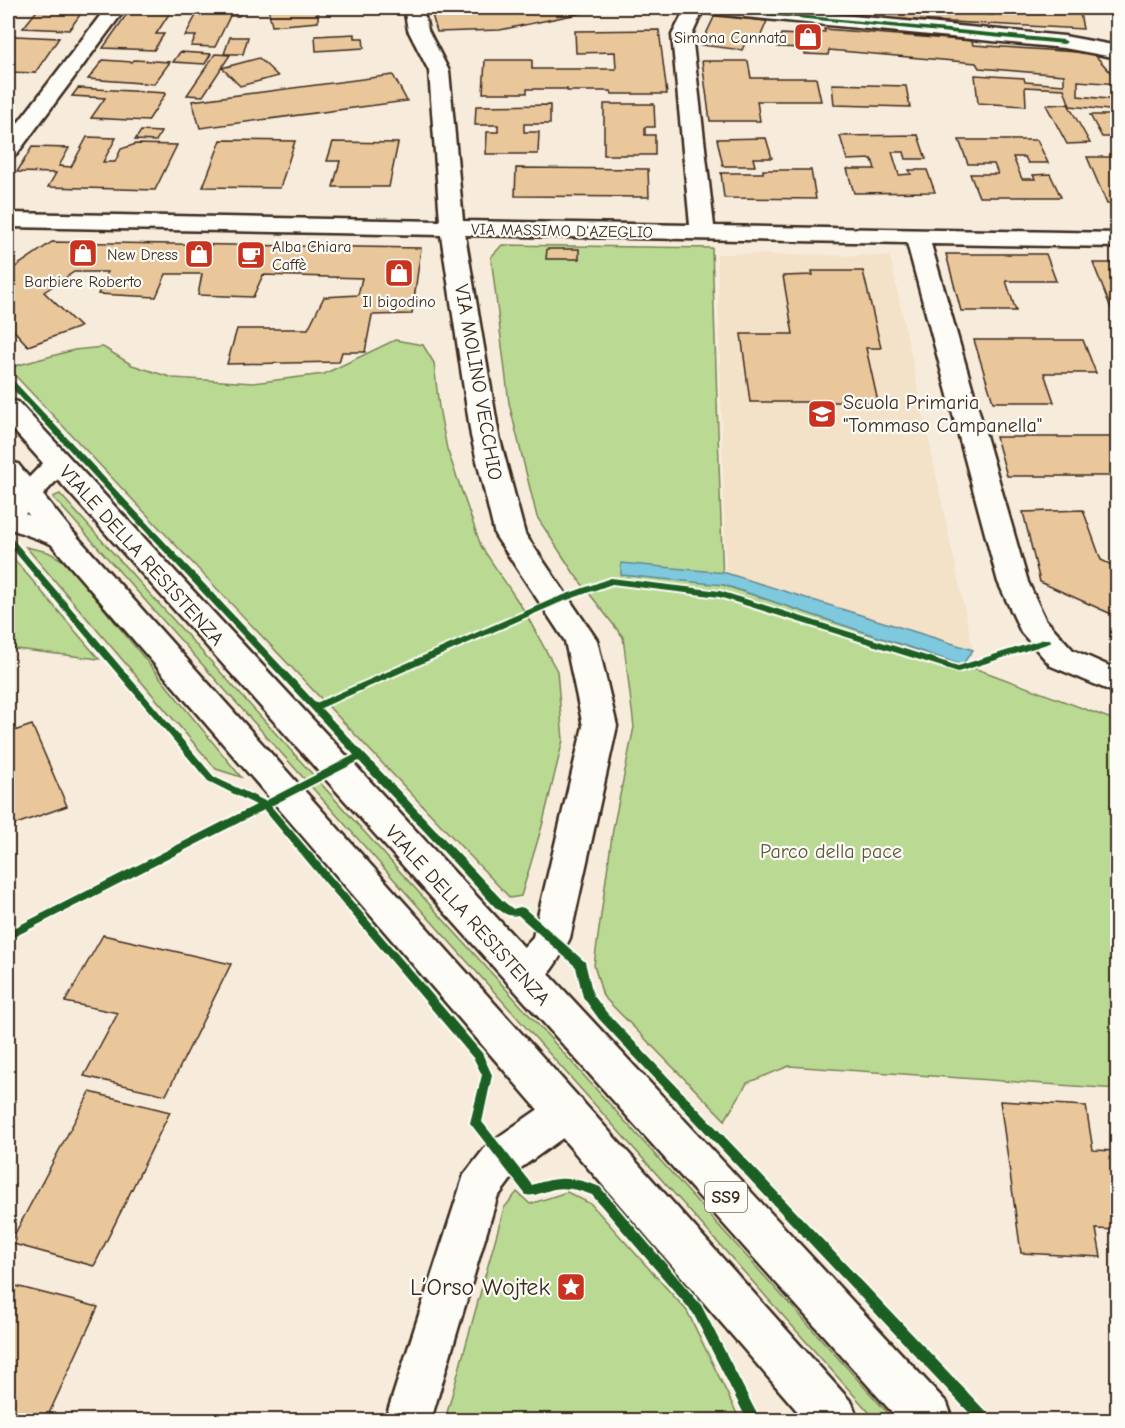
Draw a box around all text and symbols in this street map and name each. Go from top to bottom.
shop icon: Simona Cannata [792,21,824,53]
place label: Simona Cannata [674,29,787,47]
street label: VIA MASSIMO D'AZEGLIO [471,220,653,242]
shop icon: Barbiere Roberto [67,237,99,269]
shop icon: New Dress [183,238,215,270]
place label: Alba Chiara Caffè [272,238,352,274]
cafe icon: Alba Chiara Caffè [235,239,267,271]
place label: New Dress [107,246,178,264]
shop icon: Il bigodino [383,257,415,289]
place label: Barbiere Roberto [24,273,142,291]
street label: VIA MOLINO VECCHIO [450,282,507,482]
place label: Il bigodino [362,293,436,311]
place label: Scuola Primaria "Tommaso Campanella" [843,391,1042,437]
school or university icon: Scuola Primaria "Tommaso Campanella" [806,398,838,430]
street label: VIALE DELLA RESISTENZA [55,460,229,651]
street label: VIALE DELLA RESISTENZA [381,820,555,1011]
park label: Parco della pace [760,840,902,863]
road number: SS9 [705,1182,747,1212]
place icon: L’Orso Wojtek [555,1271,587,1303]
place label: L’Orso Wojtek [410,1273,550,1301]

